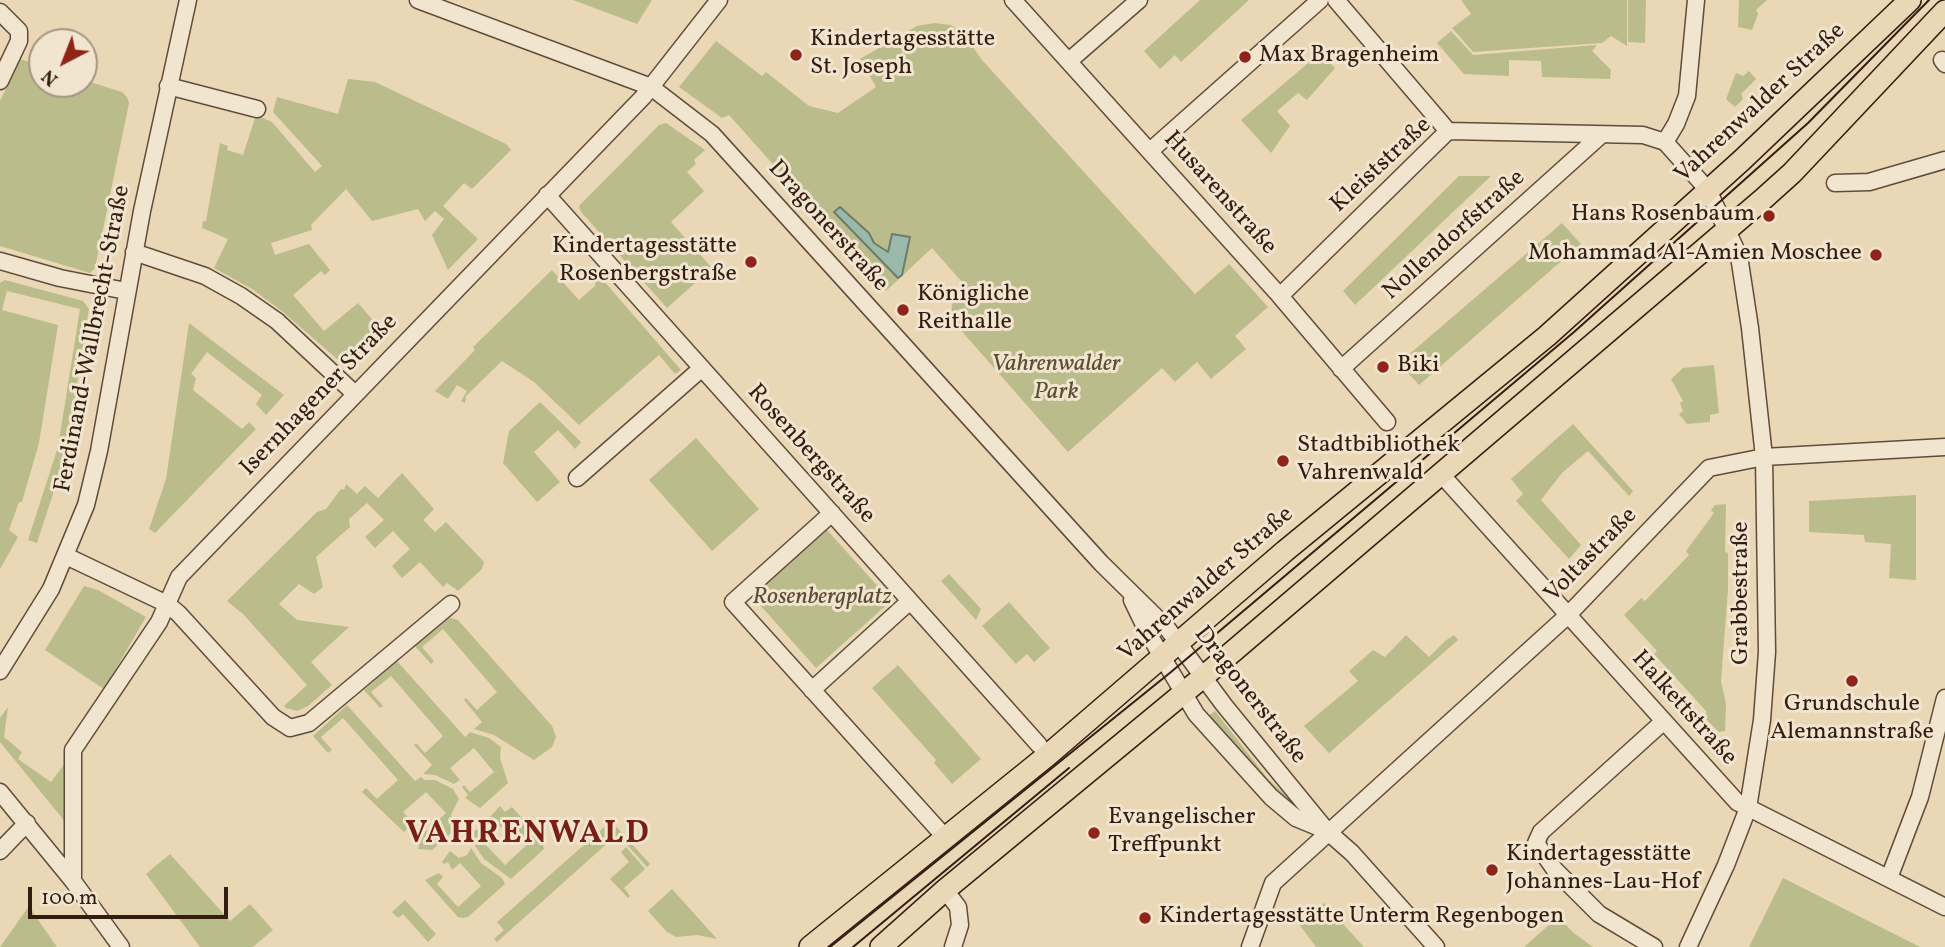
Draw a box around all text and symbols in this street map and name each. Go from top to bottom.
street label: Vahrenwalder Straße [1670,18,1852,190]
place label: Kindertagesstätte St. Joseph [810,27,995,83]
north arrow [28,28,98,98]
place label: Max Bragenheim [1259,43,1439,71]
marker: Kindertagesstätte St. Joseph [788,47,804,63]
marker: Max Bragenheim [1237,49,1253,65]
text: N [36,63,64,91]
street label: Kleiststraße [1326,112,1438,220]
street label: Husarenstraße [1156,126,1282,262]
street label: Dragonerstraße [761,155,893,299]
street label: Nollendorfstraße [1378,165,1532,307]
street label: Ferdinand-Wallbrecht-Straße [50,183,138,495]
place label: Hans Rosenbaum [1571,202,1755,230]
marker: Hans Rosenbaum [1761,208,1777,224]
place label: Kindertagesstätte Rosenbergstraße [552,234,737,290]
place label: Mohammad Al-Amien Moschee [1528,241,1862,269]
marker: Mohammad Al-Amien Moschee [1868,247,1884,263]
marker: Kindertagesstätte Rosenbergstraße [743,254,759,270]
place label: Königliche Reithalle [917,282,1029,338]
marker: Königliche Reithalle [895,302,911,318]
street label: Isernhagener Straße [235,309,405,483]
park label: Vahrenwalder Park [991,352,1121,408]
place label: Biki [1397,353,1439,381]
marker: Biki [1375,359,1391,375]
street label: Rosenbergstraße [740,379,880,531]
place label: Stadtbibliothek Vahrenwald [1297,433,1460,489]
marker: Stadtbibliothek Vahrenwald [1275,453,1291,469]
street label: Vahrenwalder Straße [1114,501,1300,669]
street label: Voltastraße [1540,503,1644,609]
street label: Grabbestraße [1729,521,1757,665]
park label: Rosenbergplatz [752,585,892,613]
street label: Dragonerstraße [1186,621,1312,771]
street label: Halkettstraße [1624,646,1742,772]
marker: Grundschule Alemannstraße [1844,673,1860,689]
place label: Grundschule Alemannstraße [1770,692,1934,748]
place label: Evangelischer Treffpunkt [1108,805,1256,861]
district label: VAHRENWALD [406,817,650,855]
marker: Evangelischer Treffpunkt [1086,825,1102,841]
place label: Kindertagesstätte Johannes-Lau-Hof [1506,842,1700,898]
marker: Kindertagesstätte Johannes-Lau-Hof [1484,862,1500,878]
scale bar [32,874,231,918]
text: 100 m [41,884,98,913]
place label: Kindertagesstätte Unterm Regenbogen [1159,904,1564,932]
marker: Kindertagesstätte Unterm Regenbogen [1137,910,1153,926]

